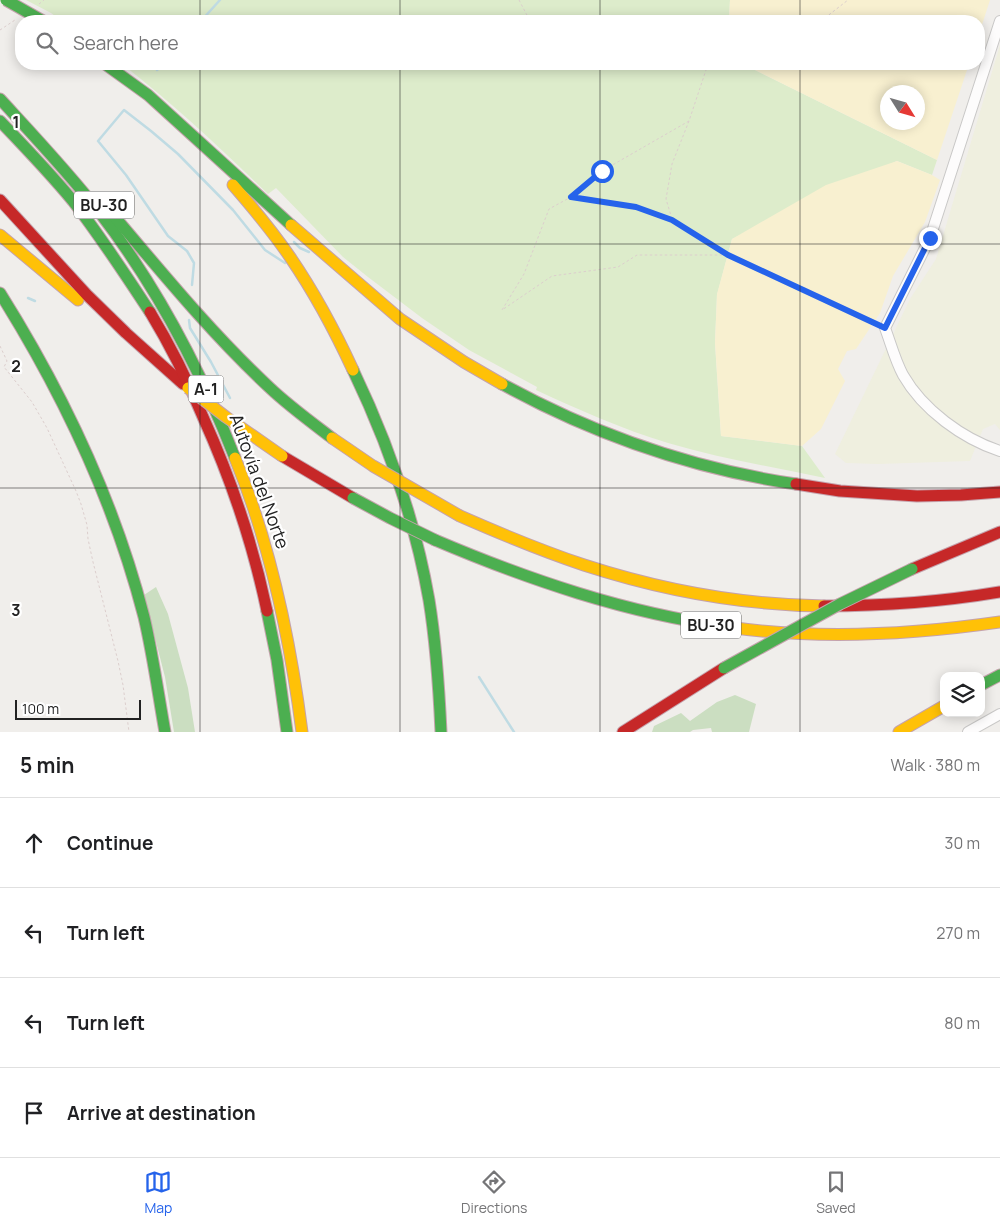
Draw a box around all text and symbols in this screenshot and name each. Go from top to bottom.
search box [15,15,985,70]
icon: search [33,29,61,57]
text: Search here [73,30,179,56]
north arrow [880,85,925,130]
text: 1 [12,111,20,133]
route start [591,160,614,183]
road number: BU-30 [74,192,134,218]
route end [919,227,942,250]
text: 2 [11,355,21,377]
road number: A-1 [188,376,224,402]
street label: Autovía del Norte [224,410,296,552]
text: 3 [11,599,21,621]
road number: BU-30 [681,612,741,638]
map controls [940,672,985,717]
button: layers [940,672,985,717]
scale bar [15,697,141,720]
text: 100 m [22,699,59,718]
text: 5 min [20,751,74,779]
text: Walk · 380 m [891,754,980,776]
icon: ahead [20,829,48,857]
text: Continue [67,830,153,856]
text: 30 m [945,832,980,854]
icon: left [20,919,48,947]
text: Turn left [67,920,145,946]
text: 270 m [936,922,980,944]
icon: left [20,1009,48,1037]
text: Turn left [67,1010,145,1036]
text: 80 m [944,1012,980,1034]
icon: arrive [20,1099,48,1127]
text: Arrive at destination [67,1100,256,1126]
tab: Map [144,1168,172,1217]
tab: Directions [461,1168,527,1217]
tab: Saved [816,1168,856,1217]

